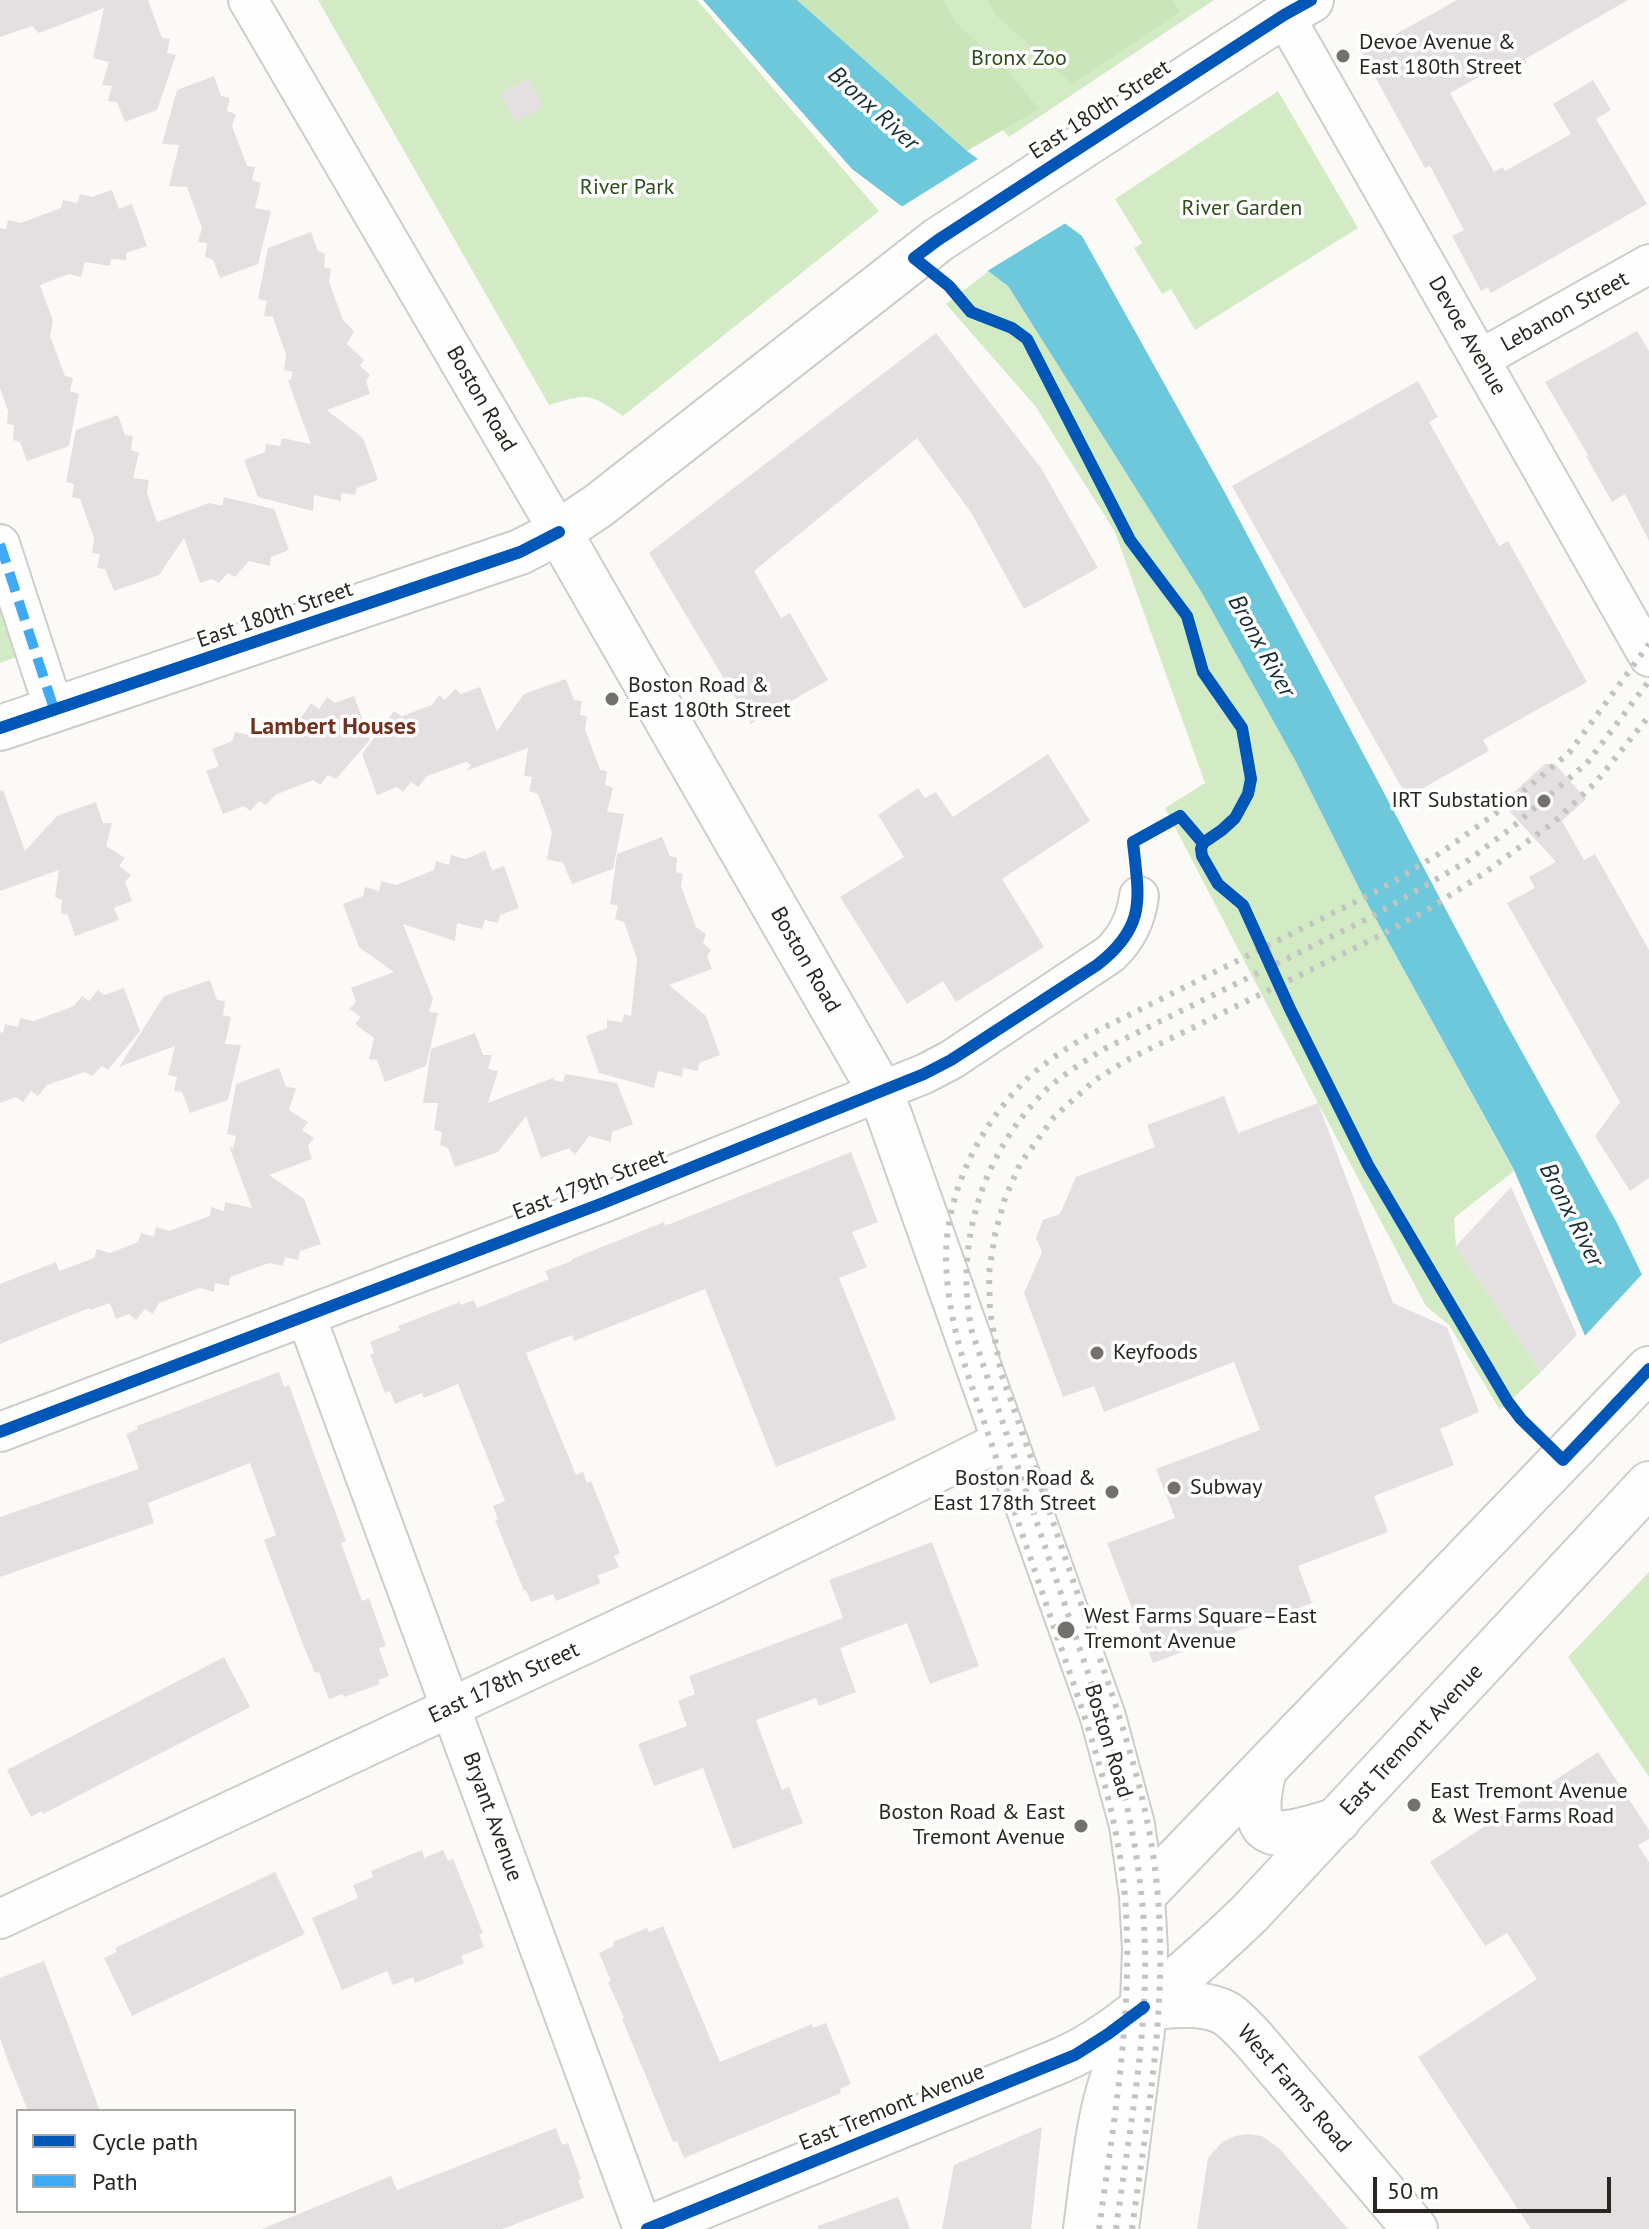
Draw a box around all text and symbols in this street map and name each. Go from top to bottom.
place label: Devoe Avenue & East 180th Street [1359,30,1522,82]
park label: Bronx Zoo [971,46,1067,72]
marker: Devoe Avenue & East 180th Street [1334,47,1352,65]
street label: East 180th Street [1025,55,1175,165]
water label: Bronx River [822,61,924,157]
park label: River Park [580,175,674,201]
park label: River Garden [1182,196,1302,222]
street label: Lebanon Street [1497,266,1633,358]
street label: Devoe Avenue [1422,272,1512,400]
street label: Boston Road [440,342,522,456]
street label: East 180th Street [194,576,356,654]
water label: Bronx River [1221,590,1301,702]
place label: Boston Road & East 180th Street [628,673,791,724]
marker: Boston Road & East 180th Street [603,690,621,708]
district label: Lambert Houses [250,713,416,741]
place label: IRT Substation [1392,788,1528,814]
marker: IRT Substation [1535,792,1553,810]
street label: Boston Road [764,903,846,1017]
street label: East 179th Street [509,1144,671,1226]
water label: Bronx River [1533,1158,1609,1272]
place label: Keyfoods [1113,1340,1198,1366]
marker: Keyfoods [1088,1344,1106,1362]
place label: Boston Road & East 178th Street [933,1466,1096,1518]
place label: Subway [1190,1475,1263,1501]
marker: Subway [1165,1479,1183,1497]
marker: Boston Road & East 178th Street [1103,1483,1121,1501]
place label: West Farms Square–East Tremont Avenue [1084,1604,1317,1656]
marker: West Farms Square–East Tremont Avenue [1055,1619,1077,1641]
street label: East 178th Street [425,1637,583,1729]
street label: East Tremont Avenue [1335,1659,1489,1821]
street label: Boston Road [1078,1681,1138,1801]
street label: Bryant Avenue [456,1749,528,1885]
place label: East Tremont Avenue & West Farms Road [1430,1779,1628,1830]
marker: East Tremont Avenue & West Farms Road [1405,1796,1423,1814]
place label: Boston Road & East Tremont Avenue [879,1800,1065,1852]
marker: Boston Road & East Tremont Avenue [1072,1817,1090,1835]
street label: West Farms Road [1231,2020,1357,2158]
street label: East Tremont Avenue [795,2059,989,2157]
legend [16,2109,296,2213]
text: Cycle path [92,2126,198,2157]
scale bar [1377,2161,1615,2211]
text: Path [92,2166,138,2197]
text: 50 m [1387,2175,1439,2206]

